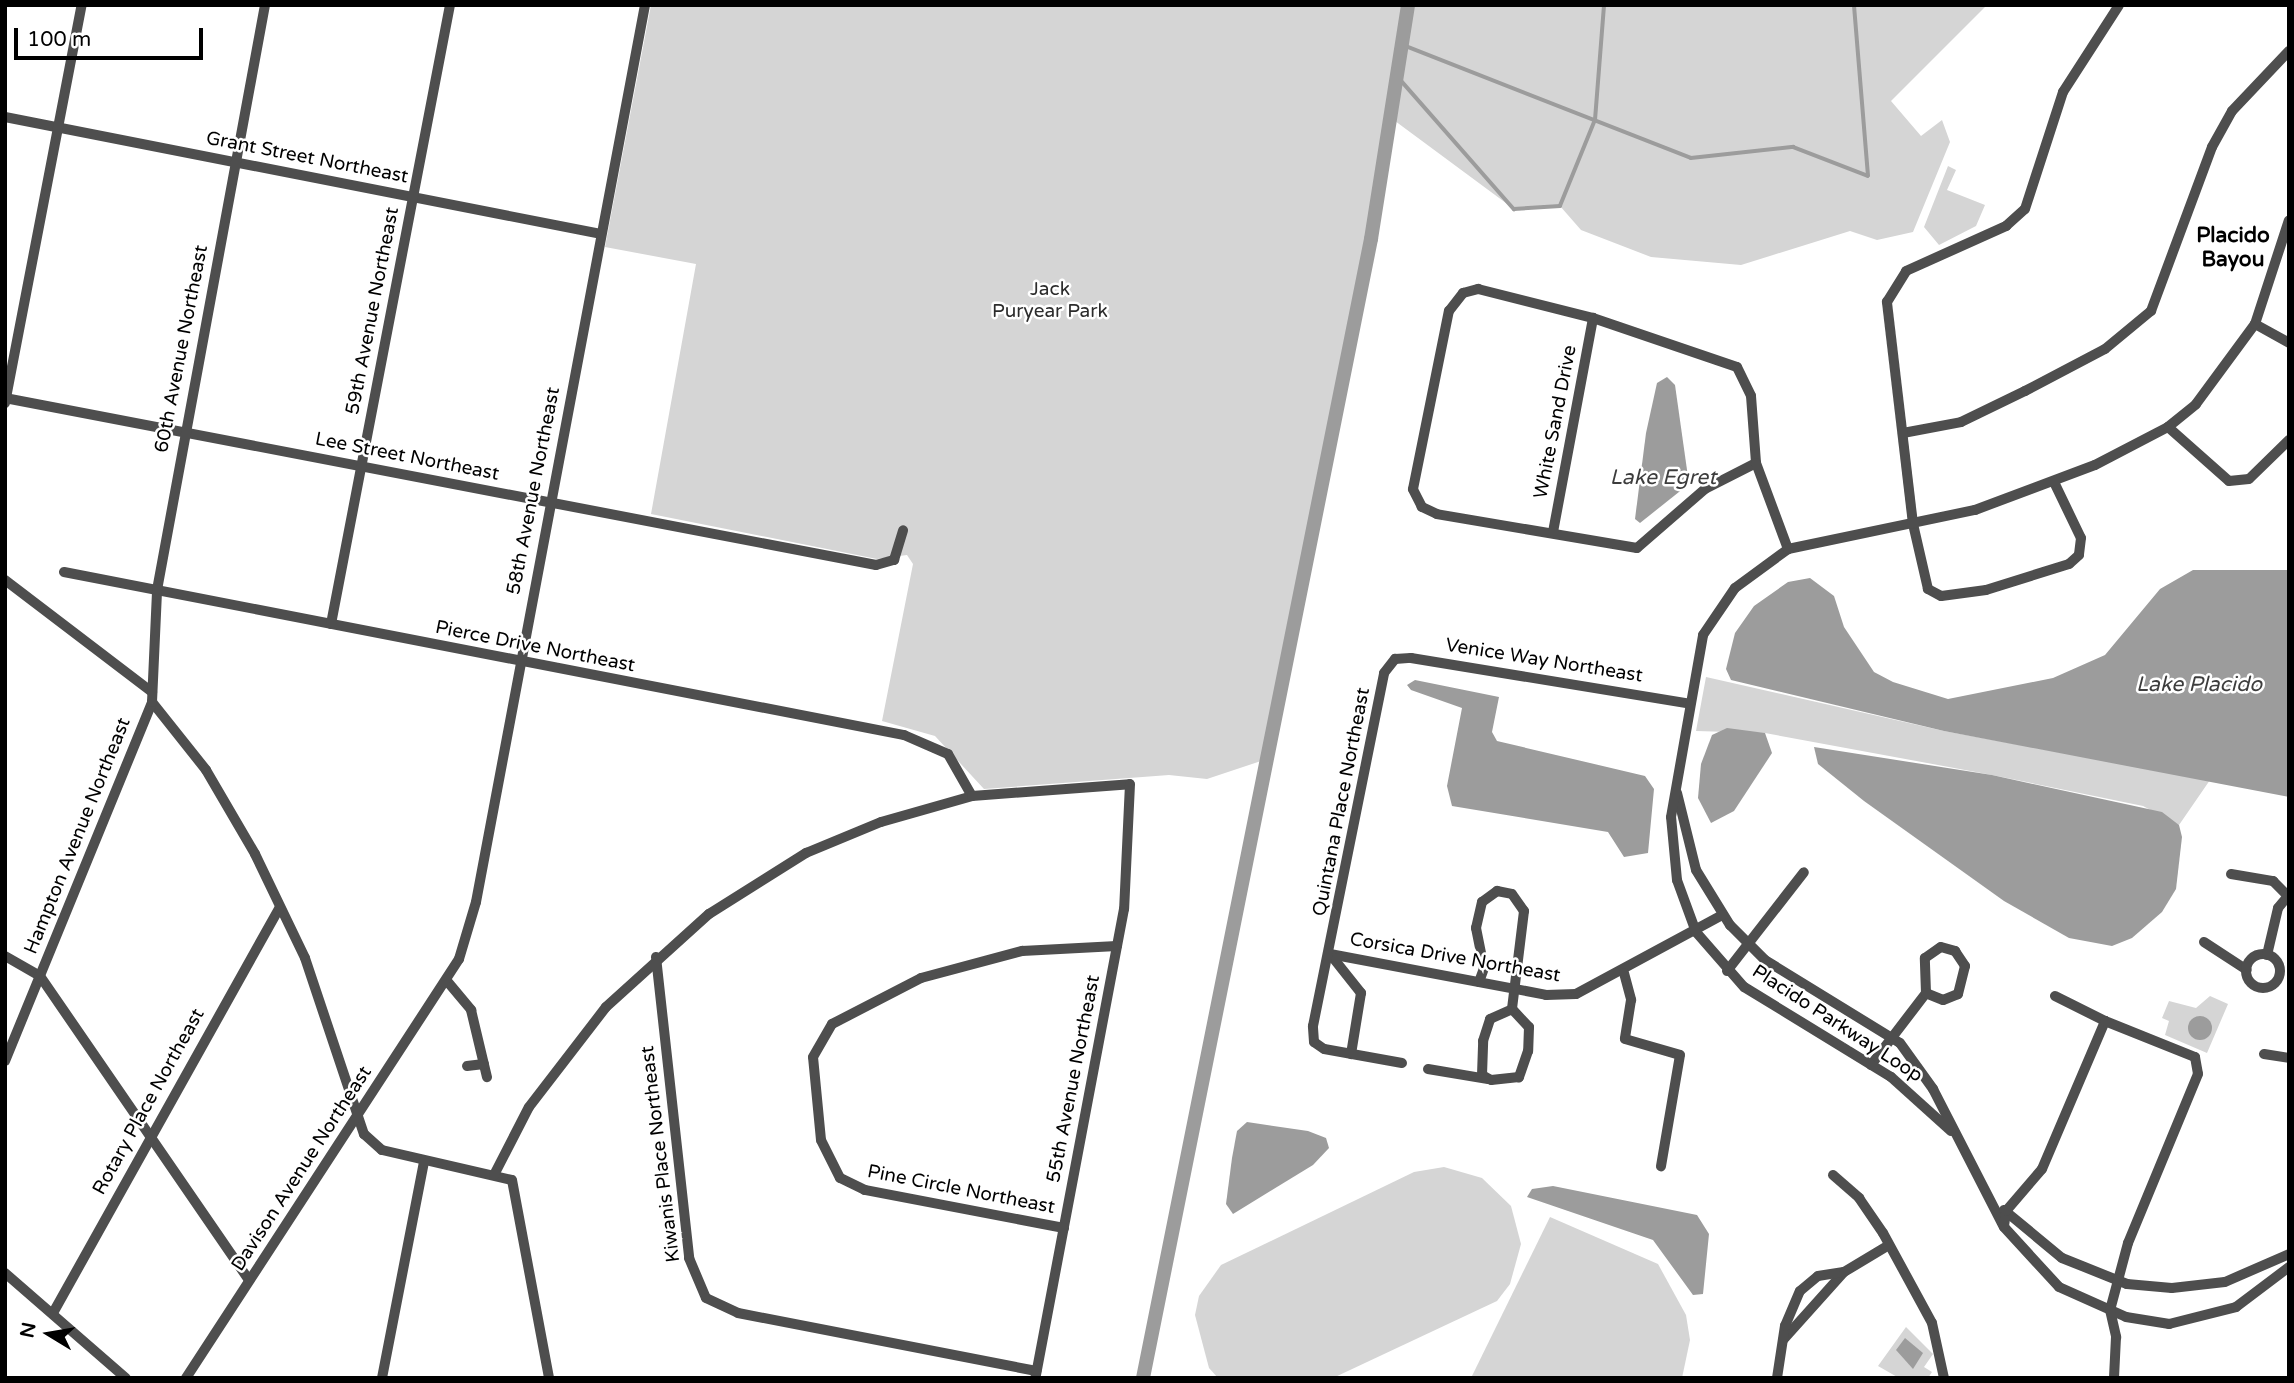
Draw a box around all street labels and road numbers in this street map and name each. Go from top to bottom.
street label: Grant Street Northeast [204,127,410,189]
street label: 59th Avenue Northeast [342,205,404,417]
street label: 60th Avenue Northeast [151,243,213,455]
street label: White Sand Drive [1530,343,1582,501]
street label: 58th Avenue Northeast [503,385,565,597]
street label: Lee Street Northeast [313,428,501,486]
street label: Pierce Drive Northeast [433,616,637,678]
street label: Venice Way Northeast [1444,634,1644,688]
street label: Quintana Place Northeast [1309,686,1375,918]
street label: Hampton Avenue Northeast [20,714,136,958]
street label: Corsica Drive Northeast [1348,928,1562,988]
street label: Placido Parkway Loop [1748,960,1926,1088]
street label: 55th Avenue Northeast [1043,973,1105,1185]
street label: Rotary Place Northeast [88,1005,210,1199]
street label: Kiwanis Place Northeast [636,1045,686,1263]
street label: Davison Avenue Northeast [227,1062,377,1276]
street label: Pine Circle Northeast [865,1161,1057,1219]

